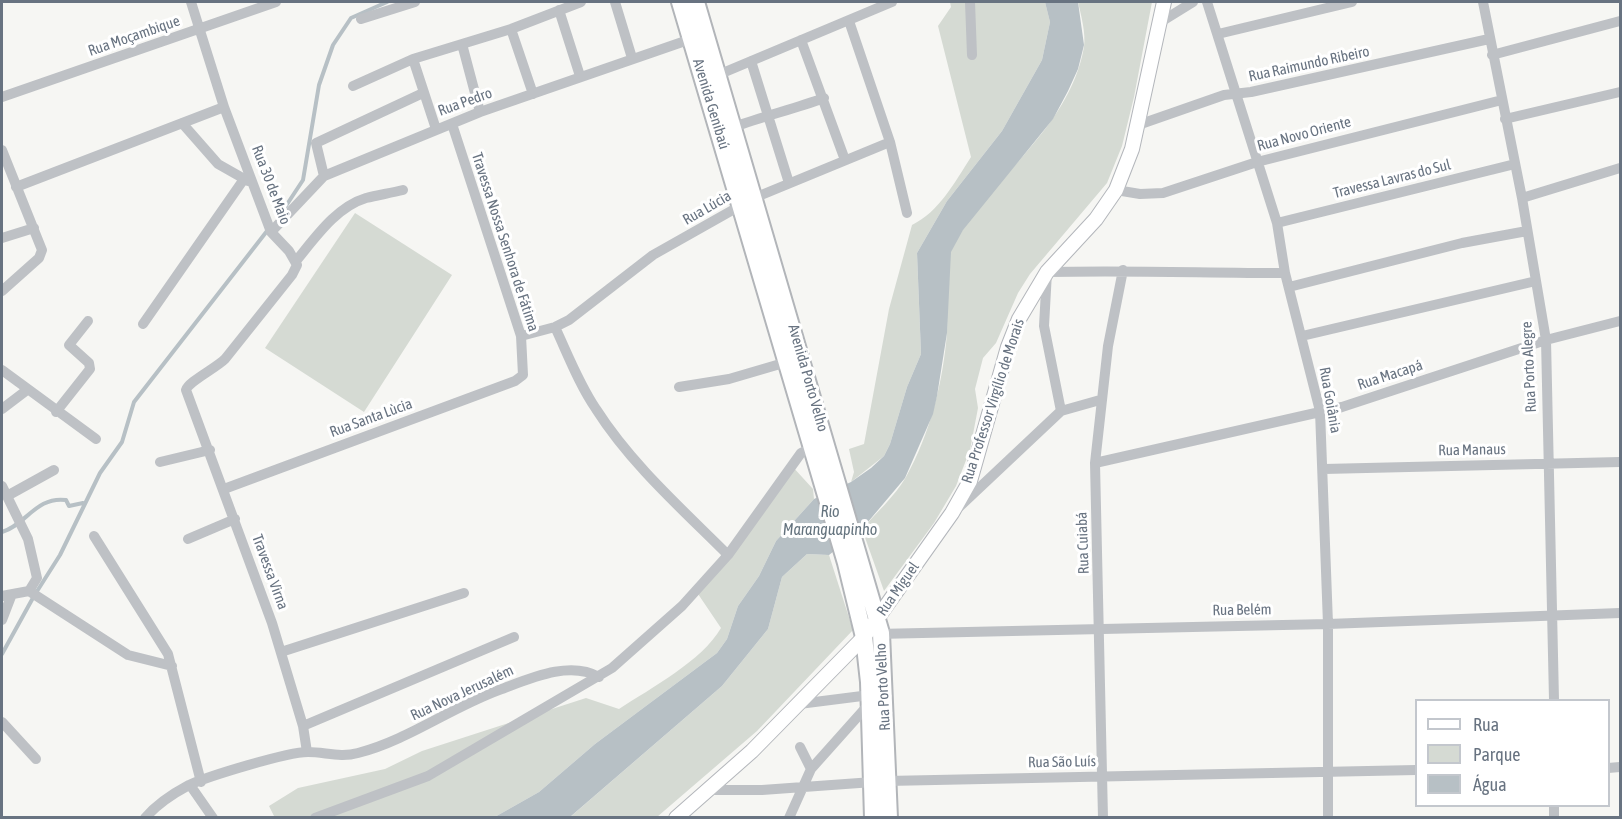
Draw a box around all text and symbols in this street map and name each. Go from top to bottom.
street label: Rua Moçambique [86,12,182,60]
street label: Rua Raimundo Ribeiro [1247,42,1371,86]
street label: Avenida Genibaú [689,56,733,152]
street label: Rua Pedro [435,84,495,120]
street label: Rua Novo Oriente [1255,113,1353,155]
street label: Rua 30 de Maio [248,143,294,227]
street label: Travessa Nossa Senhora de Fátima [468,150,542,334]
street label: Travessa Lavras do Sul [1331,156,1453,202]
street label: Rua Lúcia [680,187,734,229]
street label: Rua Professor Virgílio de Morais [958,317,1028,485]
street label: Rua Porto Alegre [1518,321,1540,413]
street label: Avenida Porto Velho [784,322,832,434]
street label: Rua Macapá [1355,356,1425,394]
street label: Rua Goiânia [1315,365,1345,435]
street label: Rua Santa Lùcia [327,395,415,441]
street label: Rua Manaus [1438,440,1506,460]
water label: Rio Maranguapinho [783,502,877,540]
street label: Rua Cuiabá [1073,512,1093,574]
street label: Travessa Virna [248,532,292,612]
street label: Rua Miguel [873,559,923,619]
street label: Rua Belém [1212,600,1272,620]
street label: Rua Porto Velho [872,643,894,731]
street label: Rua Nova Jerusalém [408,661,516,725]
legend [1415,699,1610,807]
text: Rua [1473,714,1499,735]
text: Parque [1473,744,1521,765]
street label: Rua São Luís [1028,752,1096,772]
text: Água [1473,774,1507,795]

